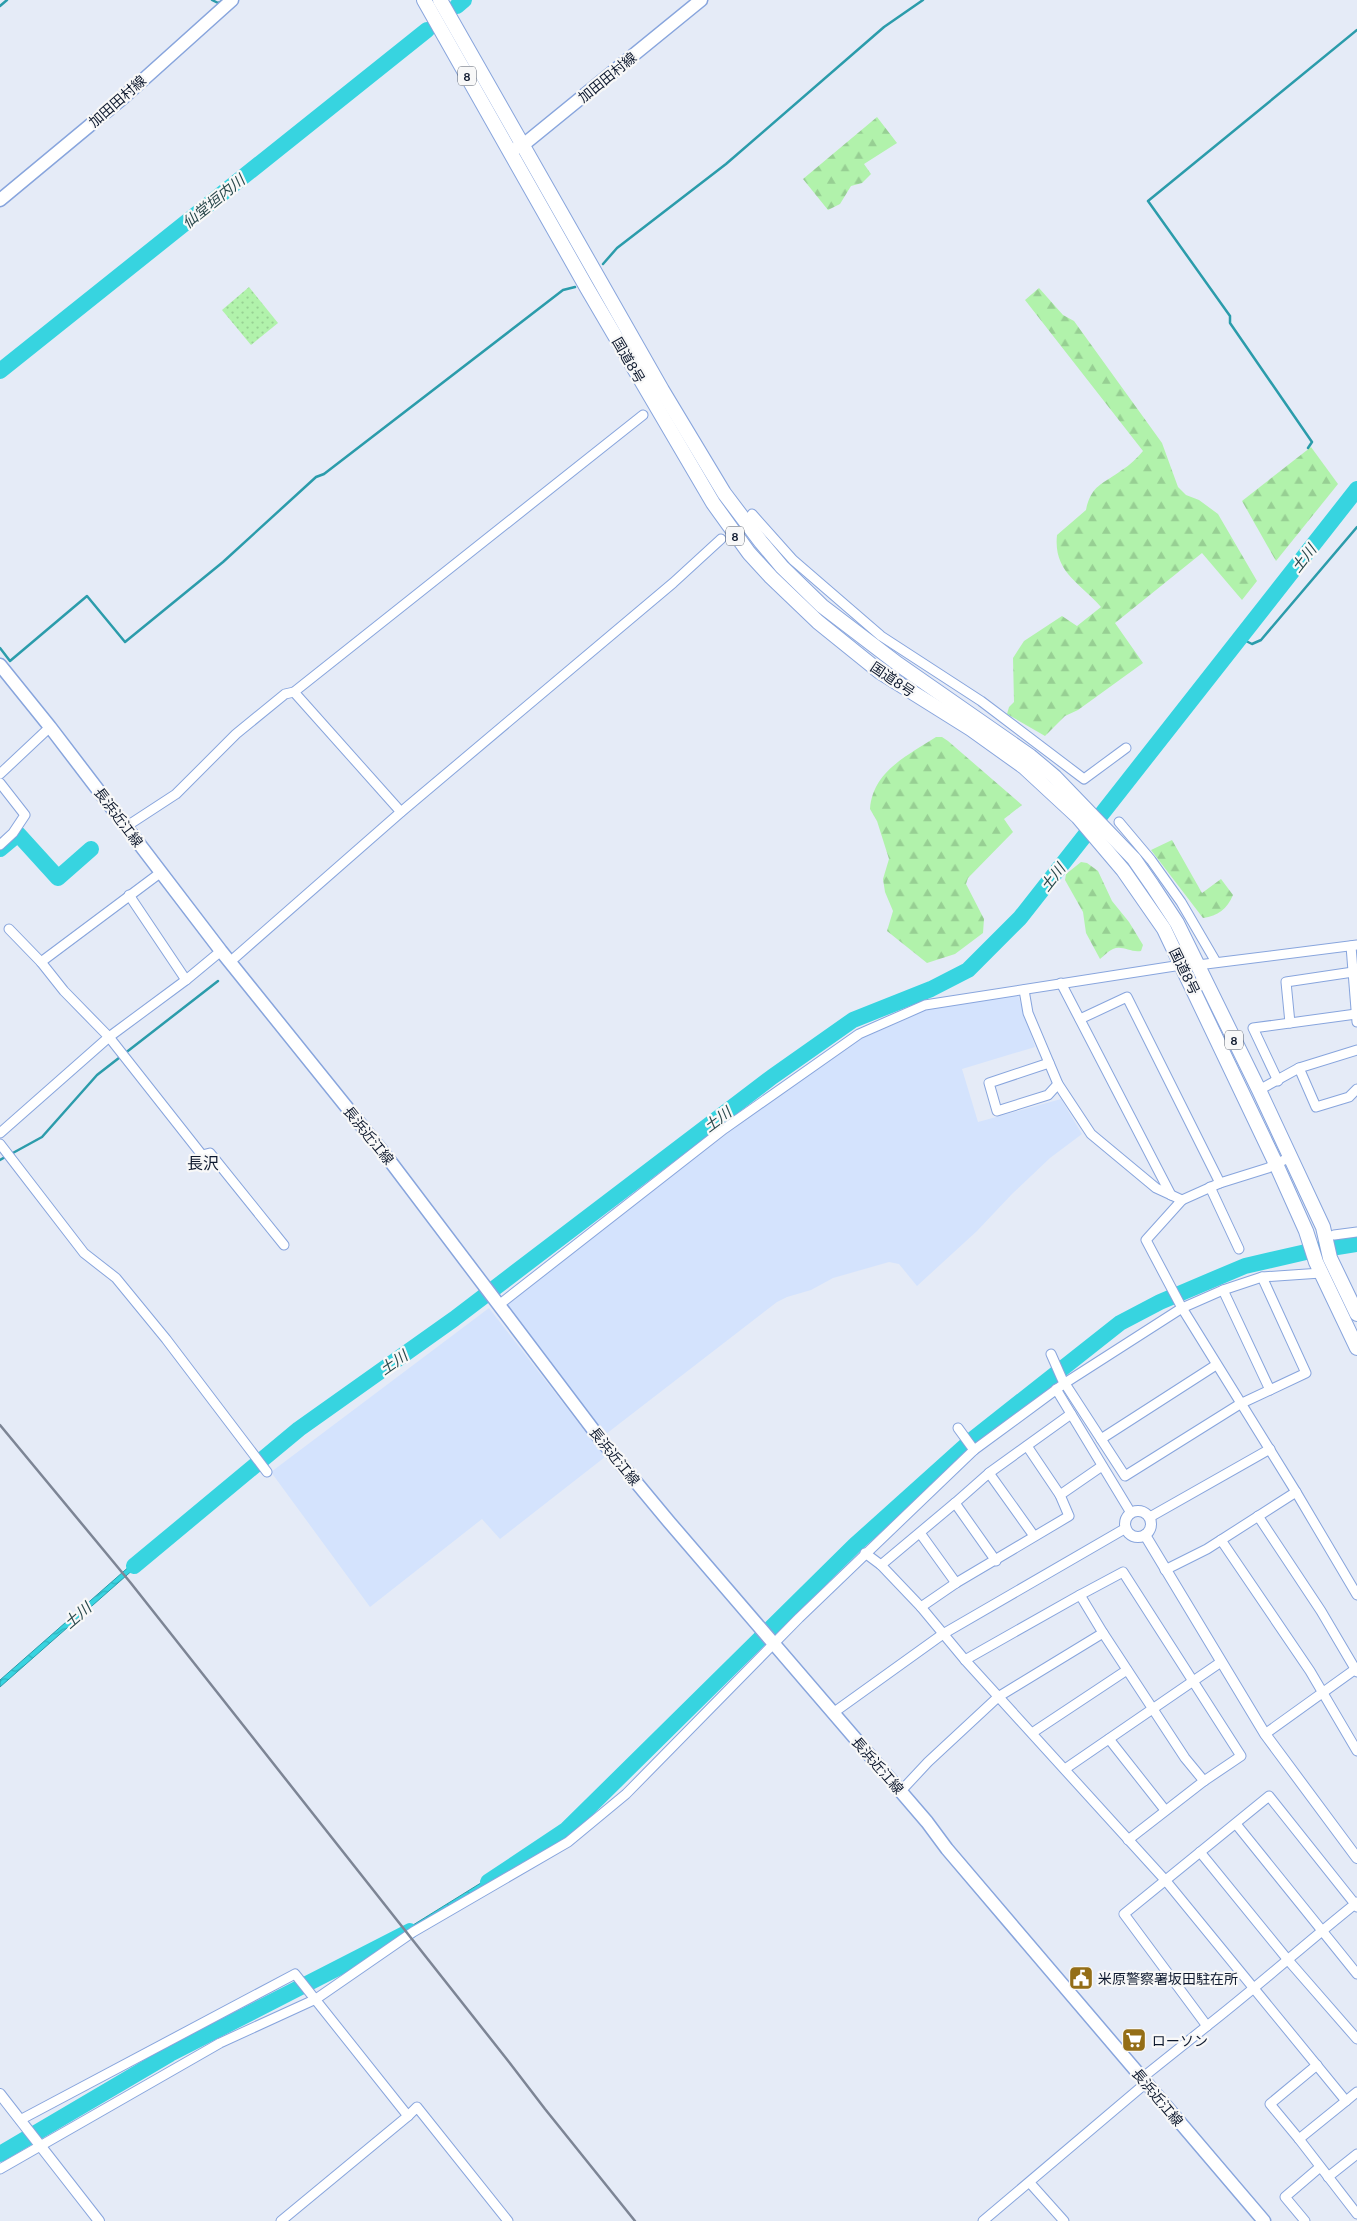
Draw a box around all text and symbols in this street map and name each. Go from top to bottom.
street label: 加田田村線 [574,48,640,106]
road number: 8 [458,66,476,85]
street label: 加田田村線 [85,72,149,130]
water label: 仙堂垣内川 [178,169,249,232]
street label: 国道8号 [609,334,649,386]
road number: 8 [726,526,744,546]
water label: 土川 [1287,539,1321,575]
street label: 国道8号 [867,658,919,700]
street label: 長浜近江線 [91,784,147,850]
water label: 土川 [1036,858,1070,894]
street label: 国道8号 [1166,945,1204,997]
road number: 8 [1225,1030,1243,1050]
street label: 長浜近江線 [340,1102,398,1168]
water label: 土川 [700,1102,736,1135]
district label: 長沢 [187,1153,219,1172]
water label: 土川 [376,1345,412,1378]
street label: 長浜近江線 [586,1423,644,1489]
water label: 土川 [60,1597,96,1632]
street label: 長浜近江線 [849,1733,907,1797]
public building icon: 米原警察署坂田駐在所 [1068,1965,1094,1991]
place label: 米原警察署坂田駐在所 [1098,1970,1238,1987]
supermarket icon: ローソン [1121,2027,1147,2053]
place label: ローソン [1152,2032,1208,2049]
street label: 長浜近江線 [1129,2065,1187,2129]

